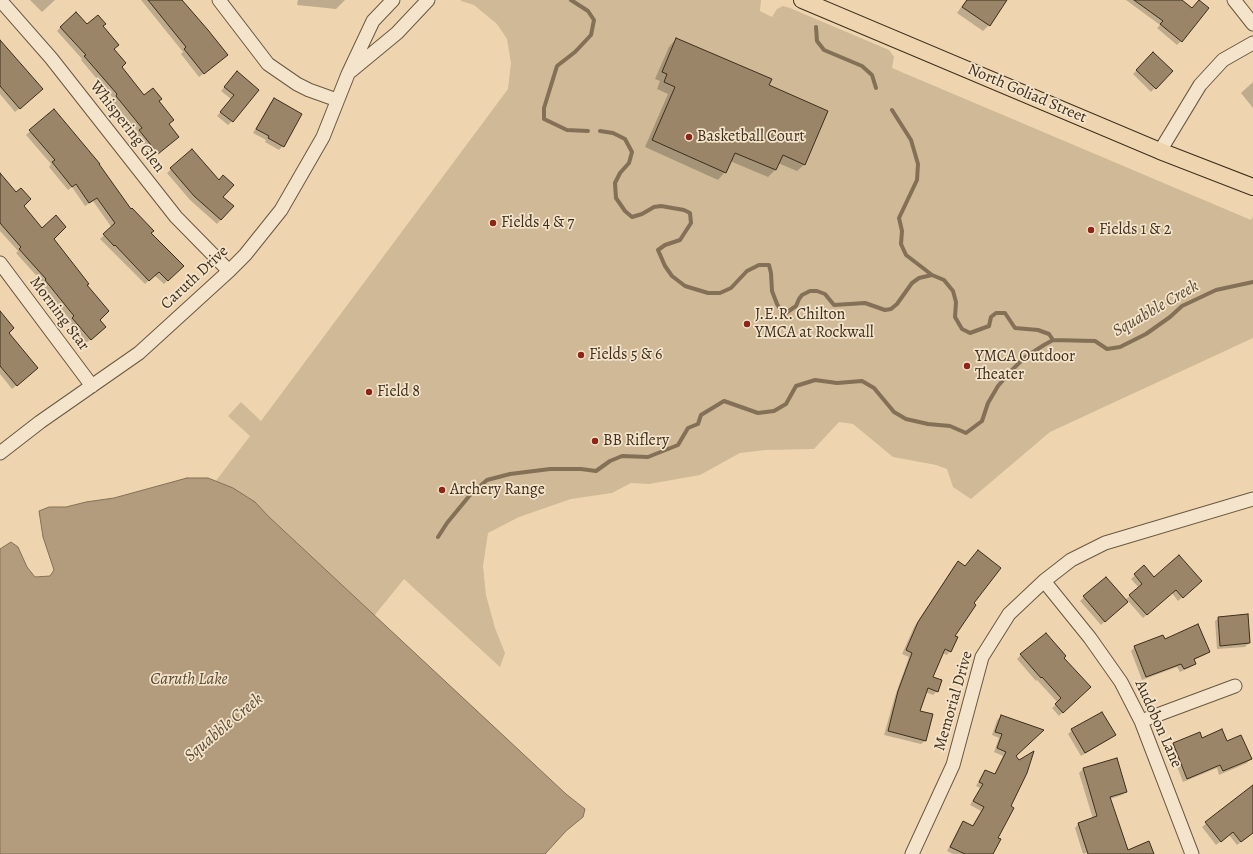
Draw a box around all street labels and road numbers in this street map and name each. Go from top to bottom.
street label: North Goliad Street [965,60,1089,128]
street label: Whispering Glen [85,77,169,177]
street label: Caruth Drive [157,242,233,314]
street label: Morning Star [25,273,93,355]
street label: Memorial Drive [931,649,977,753]
street label: Audobon Lane [1130,677,1186,771]

